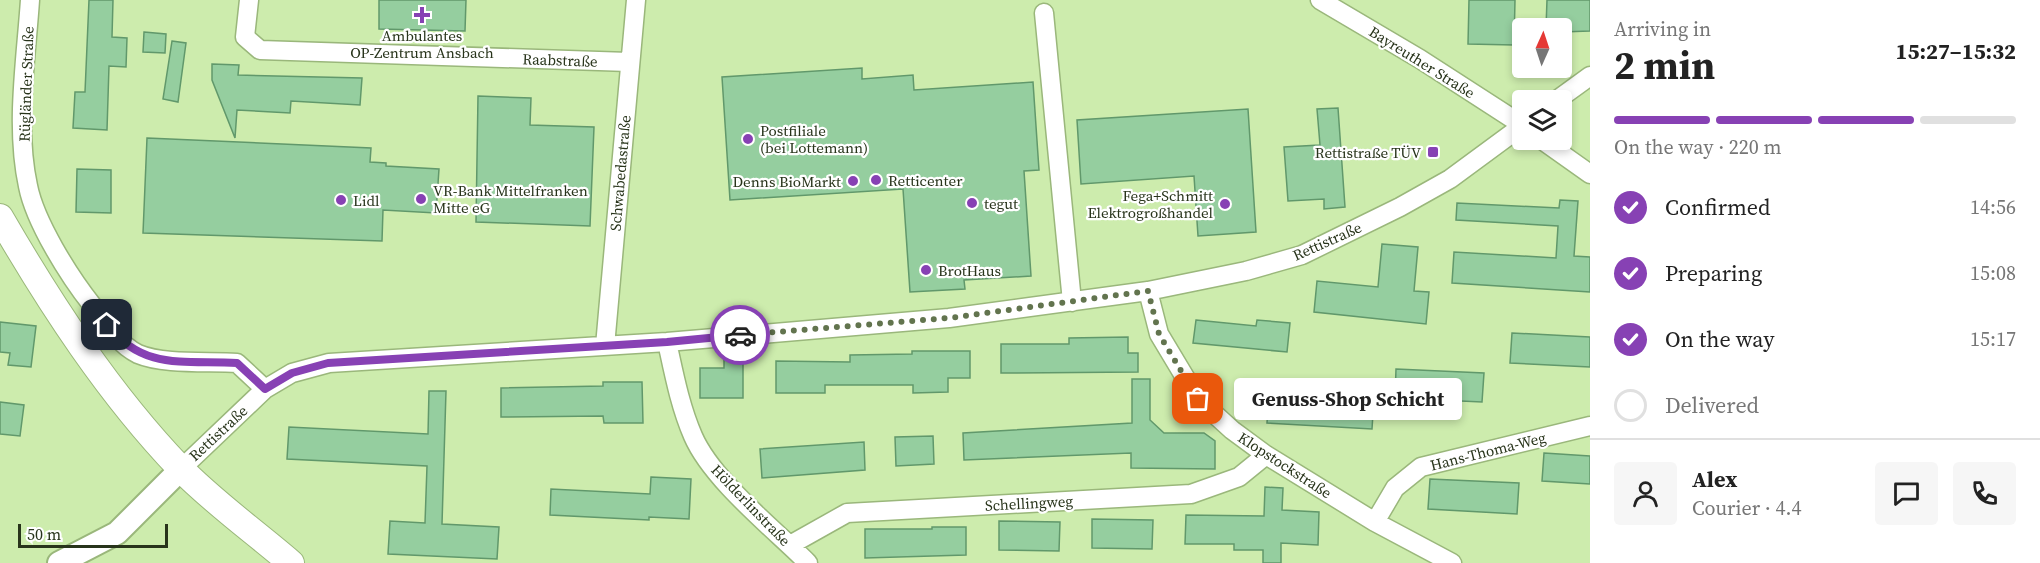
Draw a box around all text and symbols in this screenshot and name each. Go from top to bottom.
marker: Ambulantes OP-Zentrum Ansbach [413,6,431,24]
text: Arriving in [1614,15,1711,43]
north arrow [1512,18,1572,78]
map controls [1512,18,1572,150]
street label: Bayreuther Straße [1365,21,1479,103]
place label: Ambulantes OP-Zentrum Ansbach [350,25,494,63]
street label: Rügländer Straße [13,26,39,142]
text: 15:27–15:32 [1896,36,2016,66]
text: 2 min [1614,39,1715,92]
street label: Raabstraße [522,48,598,72]
button: layers [1512,90,1572,150]
street label: Schwabedastraße [604,114,636,232]
place label: Postfiliale (bei Lottemann) [760,120,868,158]
marker: Postfiliale (bei Lottemann) [741,132,755,146]
text: On the way · 220 m [1614,133,1781,161]
place label: Rettistraße TÜV [1315,142,1421,163]
marker: Rettistraße TÜV [1426,145,1440,159]
place label: Retticenter [888,170,963,191]
place label: Denns BioMarkt [732,171,841,192]
marker: Retticenter [869,173,883,187]
marker: Denns BioMarkt [846,174,860,188]
place label: VR-Bank Mittelfranken Mitte eG [433,180,588,218]
place label: Fega+Schmitt Elektrogroßhandel [1087,185,1214,223]
place label: Lidl [353,190,380,211]
icon: check [1614,191,1647,224]
marker: VR-Bank Mittelfranken Mitte eG [414,192,428,206]
text: Confirmed [1665,192,1770,222]
marker: Lidl [334,193,348,207]
place label: tegut [984,193,1018,214]
text: 14:56 [1970,193,2016,221]
marker: tegut [965,196,979,210]
marker: Fega+Schmitt Elektrogroßhandel [1218,197,1232,211]
street label: Rettistraße [1289,216,1365,266]
icon: check [1614,257,1647,290]
text: Preparing [1665,258,1762,288]
text: 15:08 [1970,259,2016,287]
place label: BrotHaus [938,260,1001,281]
marker: BrotHaus [919,263,933,277]
pin [81,299,132,350]
courier [710,305,770,365]
icon: home [90,308,123,341]
icon: car [724,319,757,352]
icon: check [1614,323,1647,356]
text: On the way [1665,324,1774,354]
text: 15:17 [1970,325,2016,353]
pin [1172,373,1223,424]
callout: Genuss-Shop Schicht [1234,378,1462,420]
icon: bag [1181,382,1214,415]
text: Genuss-Shop Schicht [1252,385,1444,413]
text: Delivered [1665,390,1759,420]
street label: Rettistraße [184,400,252,466]
street label: Hans-Thoma-Weg [1428,426,1548,476]
street label: Klopstockstraße [1234,427,1336,503]
street label: Hölderlinstraße [707,460,796,551]
button: person [1614,462,1677,525]
button: chat [1875,462,1938,525]
button: phone [1953,462,2016,525]
text: Alex [1692,464,1737,494]
street label: Schellingweg [984,490,1074,516]
text: Courier · 4.4 [1692,494,1801,522]
scale bar [18,521,168,548]
text: 50 m [27,523,61,545]

